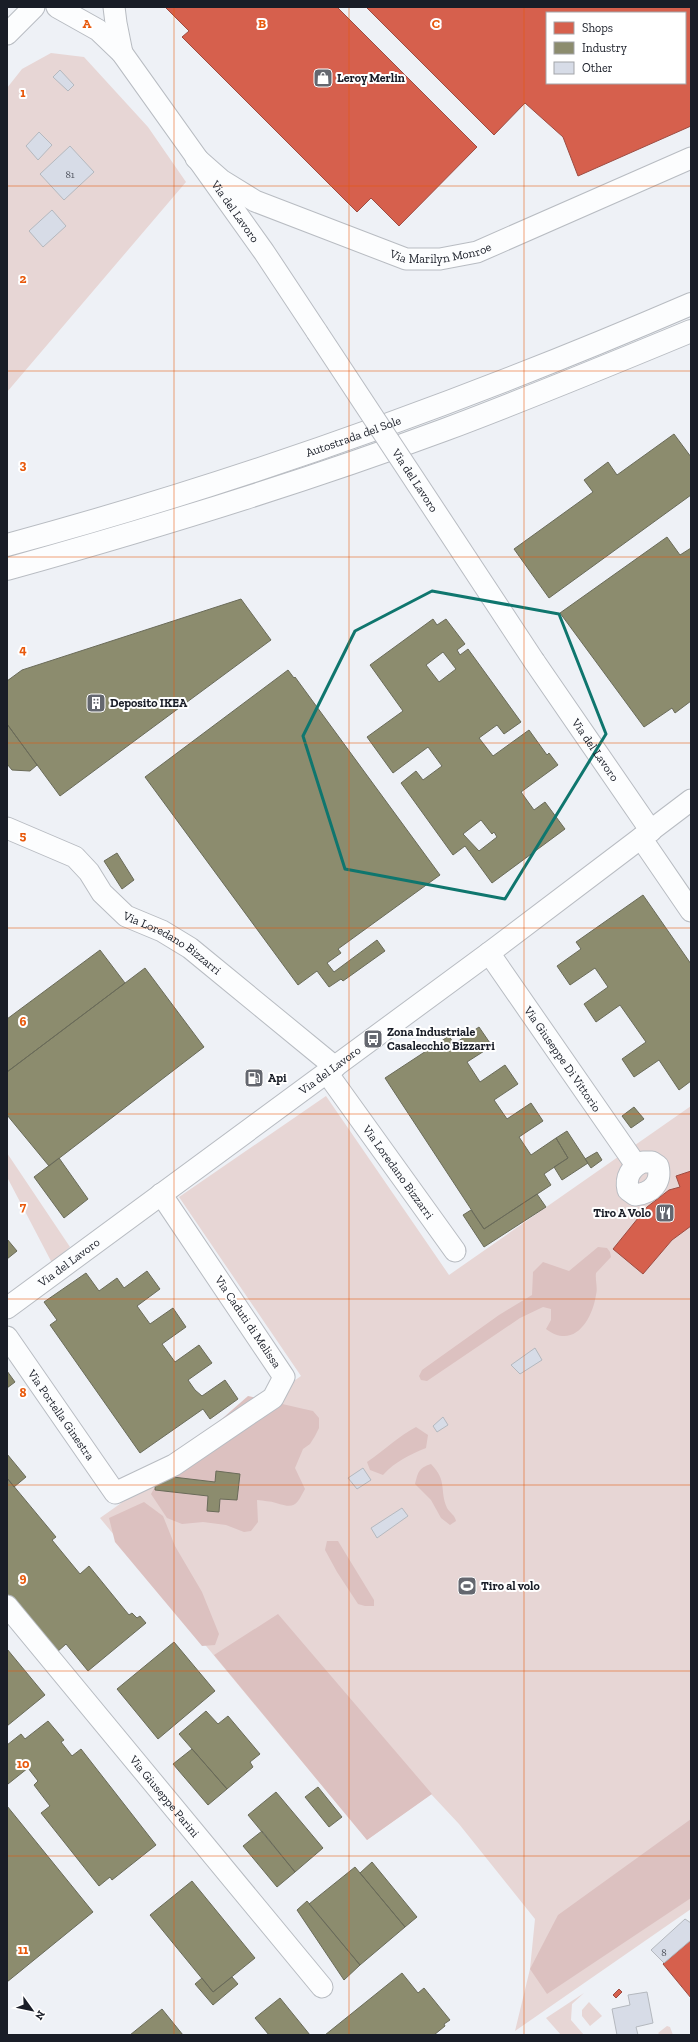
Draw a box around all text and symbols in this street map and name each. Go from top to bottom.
legend [546,12,686,84]
text: A [83,16,92,31]
text: B [258,16,266,31]
text: C [432,16,440,31]
text: Shops [582,21,613,35]
text: Industry [582,41,628,55]
text: Other [582,61,613,75]
shop icon: Leroy Merlin [312,67,334,89]
place label: Leroy Merlin [337,71,405,85]
text: 1 [20,85,26,100]
house number: 81 [65,169,75,181]
street label: Via del Lavoro [208,177,262,245]
street label: Via Marilyn Monroe [387,239,494,266]
text: 2 [20,271,27,286]
street label: Autostrada del Sole [304,413,403,460]
street label: Via del Lavoro [389,445,441,515]
text: 3 [20,457,27,472]
text: 4 [19,642,27,657]
building icon: Deposito IKEA [85,692,107,714]
place label: Deposito IKEA [110,696,188,710]
street label: Via del Lavoro [568,715,622,784]
text: 5 [20,828,27,843]
street label: Via Loredano Bizzarri [120,908,224,978]
street label: Via Giuseppe Di Vittorio [521,1003,604,1114]
text: 6 [20,1014,27,1029]
place label: Zona Industriale Casalecchio Bizzarri [387,1025,495,1053]
bus stop icon: Zona Industriale Casalecchio Bizzarri [362,1028,384,1050]
street label: Via del Lavoro [296,1043,363,1098]
fuel station icon: Api [243,1067,265,1089]
place label: Api [268,1071,287,1085]
street label: Via Loredano Bizzarri [359,1122,437,1222]
text: 7 [20,1199,27,1214]
restaurant icon: Tiro A Volo [654,1202,676,1224]
place label: Tiro A Volo [593,1206,652,1220]
street label: Via del Lavoro [35,1235,103,1290]
street label: Via Caduti di Melissa [211,1272,284,1371]
street label: Via Portella Ginestra [24,1366,97,1463]
text: 8 [19,1385,27,1400]
text: 9 [20,1570,27,1585]
sports icon: Tiro al volo [456,1575,478,1597]
place label: Tiro al volo [481,1579,540,1593]
street label: Via Giuseppe Parini [126,1752,203,1840]
text: 10 [17,1756,30,1771]
text: 11 [18,1942,29,1957]
house number: 8 [661,1947,667,1959]
north arrow [12,1990,52,2030]
text: N [32,2008,48,2023]

